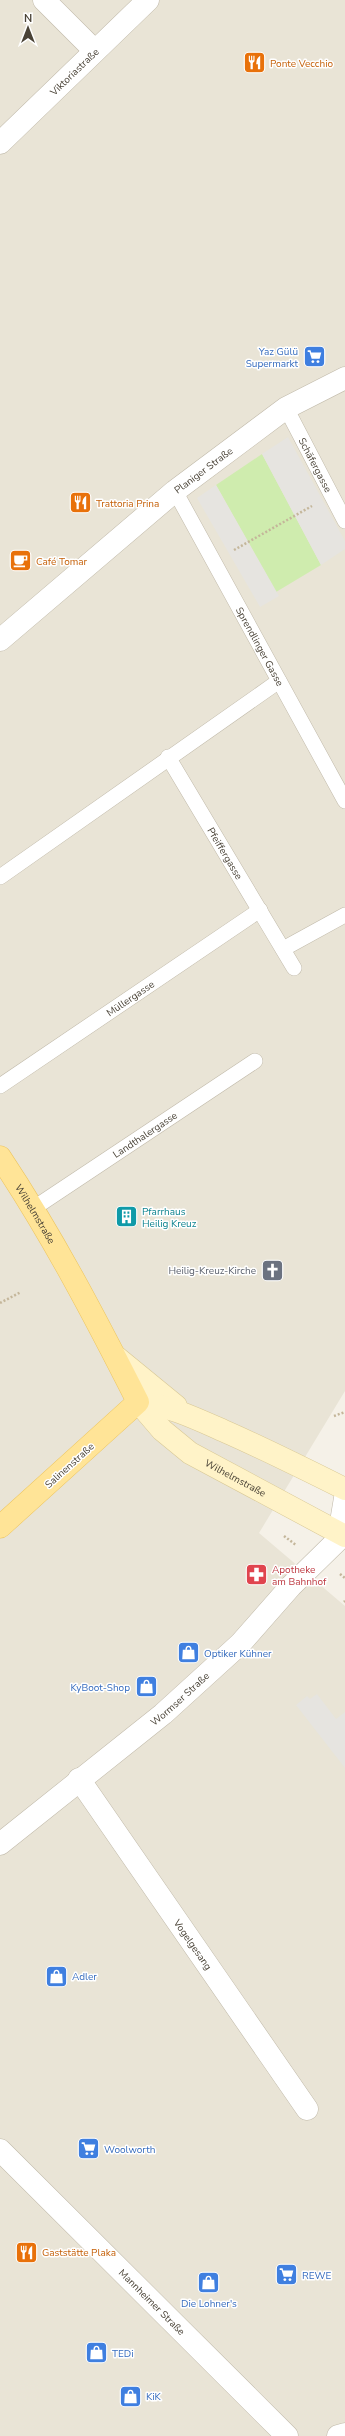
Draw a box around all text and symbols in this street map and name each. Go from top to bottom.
north arrow [8,8,48,48]
text: N [24,11,32,26]
street label: Viktoriastraße [47,45,102,100]
restaurant icon: Ponte Vecchio [241,50,267,76]
place label: Ponte Vecchio [270,57,333,71]
supermarket icon: Yaz Gülü Supermarkt [301,344,327,370]
place label: Yaz Gülü Supermarkt [246,345,298,371]
street label: Schäfergasse [295,435,335,495]
street label: Planiger Straße [172,444,236,497]
restaurant icon: Trattoria Prina [67,490,93,516]
place label: Trattoria Prina [96,497,159,511]
cafe icon: Café Tomar [8,548,34,574]
place label: Café Tomar [36,555,88,569]
street label: Sprendlinger Gasse [232,605,287,689]
street label: Pfeiffergasse [204,825,246,882]
street label: Müllergasse [104,978,157,1020]
street label: Landthalergasse [110,1109,180,1162]
street label: Wilhelmstraße [11,1182,58,1247]
building icon: Pfarrhaus Heilig Kreuz [114,1204,140,1230]
place label: Pfarrhaus Heilig Kreuz [142,1205,197,1231]
church icon: Heilig-Kreuz-Kirche [259,1257,285,1283]
place label: Heilig-Kreuz-Kirche [168,1264,256,1278]
street label: Salinenstraße [42,1440,97,1492]
street label: Wilhelmstraße [202,1456,268,1500]
pharmacy icon: Apotheke am Bahnhof [244,1562,270,1588]
place label: Apotheke am Bahnhof [272,1563,327,1589]
shop icon: Optiker Kühner [175,1640,201,1666]
place label: Optiker Kühner [204,1647,272,1661]
street label: Wormser Straße [148,1669,213,1729]
shop icon: KyBoot-Shop [133,1674,159,1700]
place label: KyBoot-Shop [70,1681,130,1695]
street label: Vogelgesang [169,1916,215,1973]
shop icon: Adler [44,1963,70,1989]
place label: Adler [72,1970,97,1984]
supermarket icon: Woolworth [76,2136,102,2162]
place label: Woolworth [104,2143,155,2157]
restaurant icon: Gaststätte Plaka [14,2239,40,2265]
place label: Gaststätte Plaka [42,2246,116,2260]
supermarket icon: REWE [273,2262,299,2288]
street label: Mannheimer Straße [115,2266,188,2339]
place label: REWE [302,2269,331,2283]
shop icon: Die Lohner's [196,2270,222,2296]
place label: Die Lohner's [181,2297,237,2311]
shop icon: TEDi [84,2340,110,2366]
place label: TEDi [112,2347,134,2361]
shop icon: KiK [118,2383,144,2409]
place label: KiK [146,2390,162,2404]

